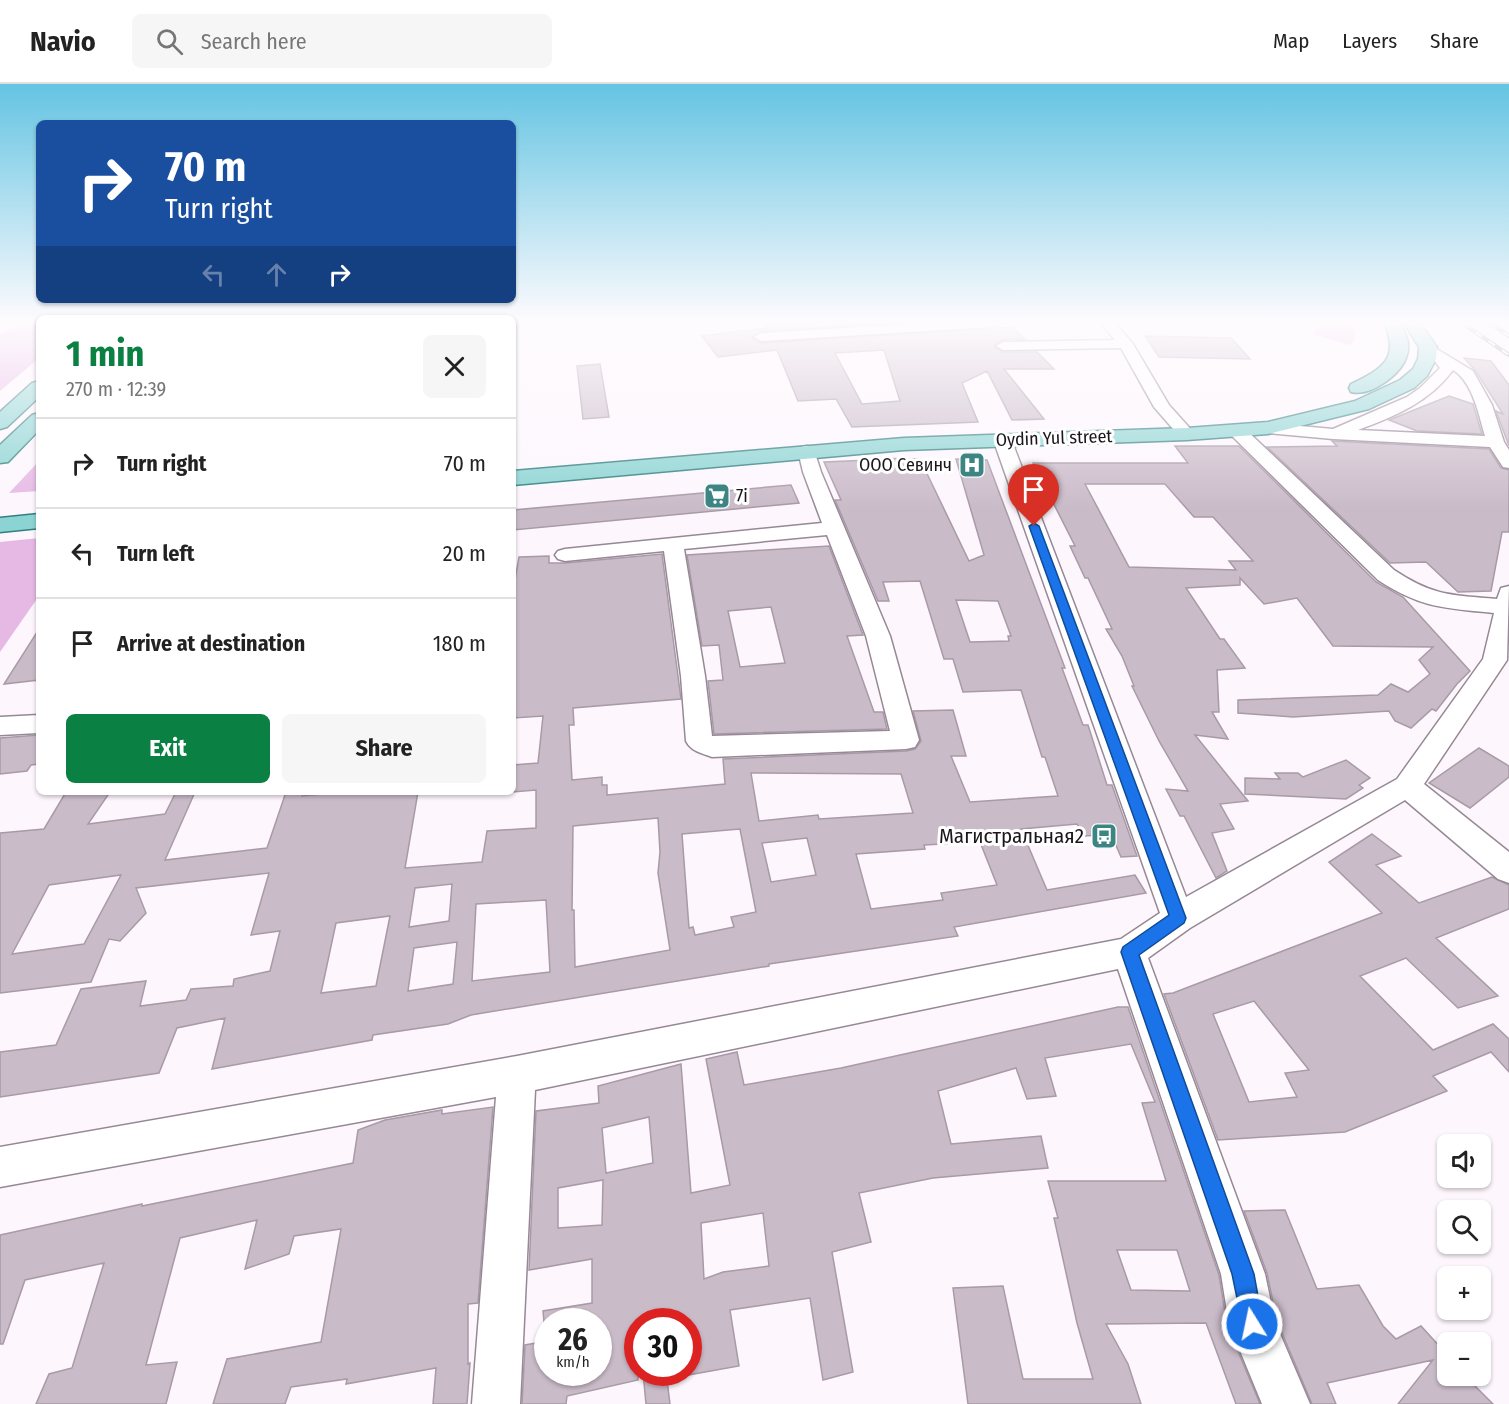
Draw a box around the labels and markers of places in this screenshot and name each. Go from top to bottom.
hospital icon: ООО Севинч [957,450,987,480]
place label: ООО Севинч [859,454,952,476]
pin [1008,464,1059,526]
supermarket icon: 7i [702,481,732,511]
place label: 7i [736,485,748,507]
bus stop icon: Магистральная2 [1089,821,1119,851]
place label: Магистральная2 [939,823,1084,849]

